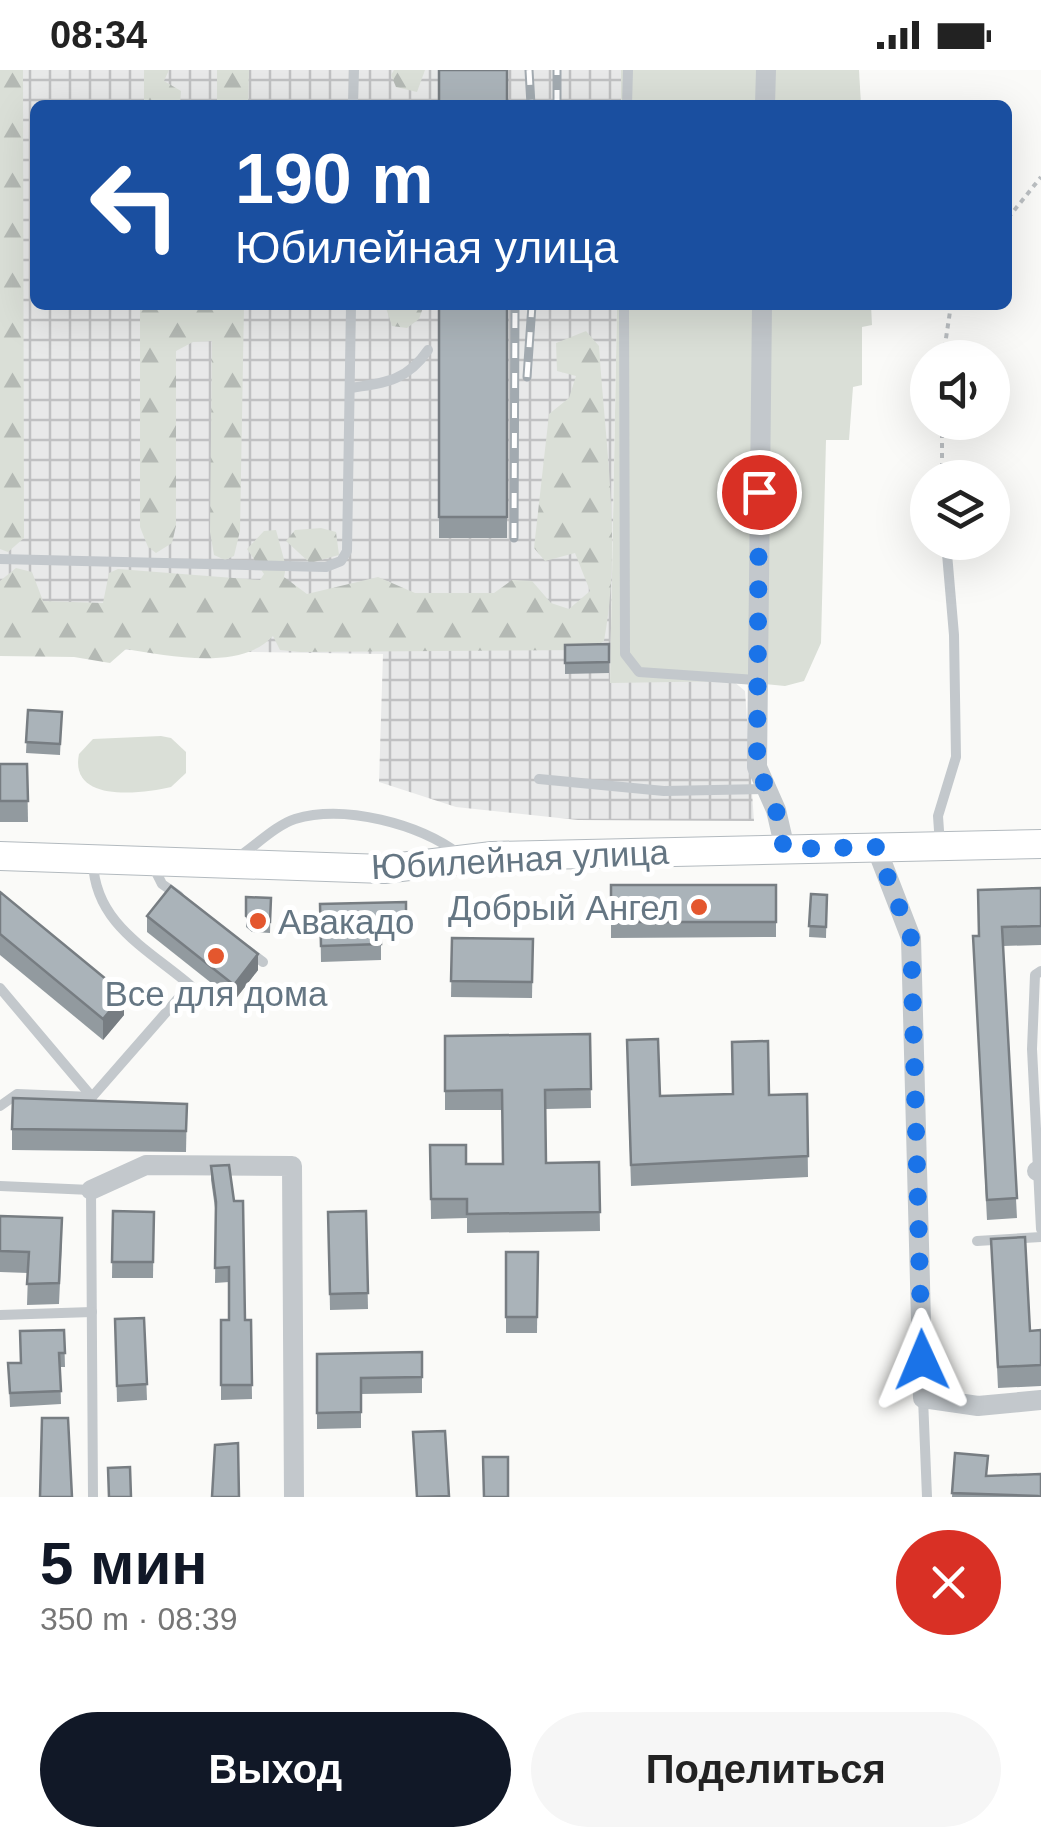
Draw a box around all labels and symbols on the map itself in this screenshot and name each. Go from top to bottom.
pin [717,450,802,535]
street label: Юбилейная улица [370,832,670,886]
place label: Добрый Ангел [448,888,679,927]
marker: Добрый Ангел [688,896,710,918]
place label: Авакадо [278,902,414,941]
marker: Авакадо [247,910,269,932]
marker: Все для дома [205,945,227,967]
place label: Все для дома [105,974,328,1013]
position arrow [870,1308,974,1412]

